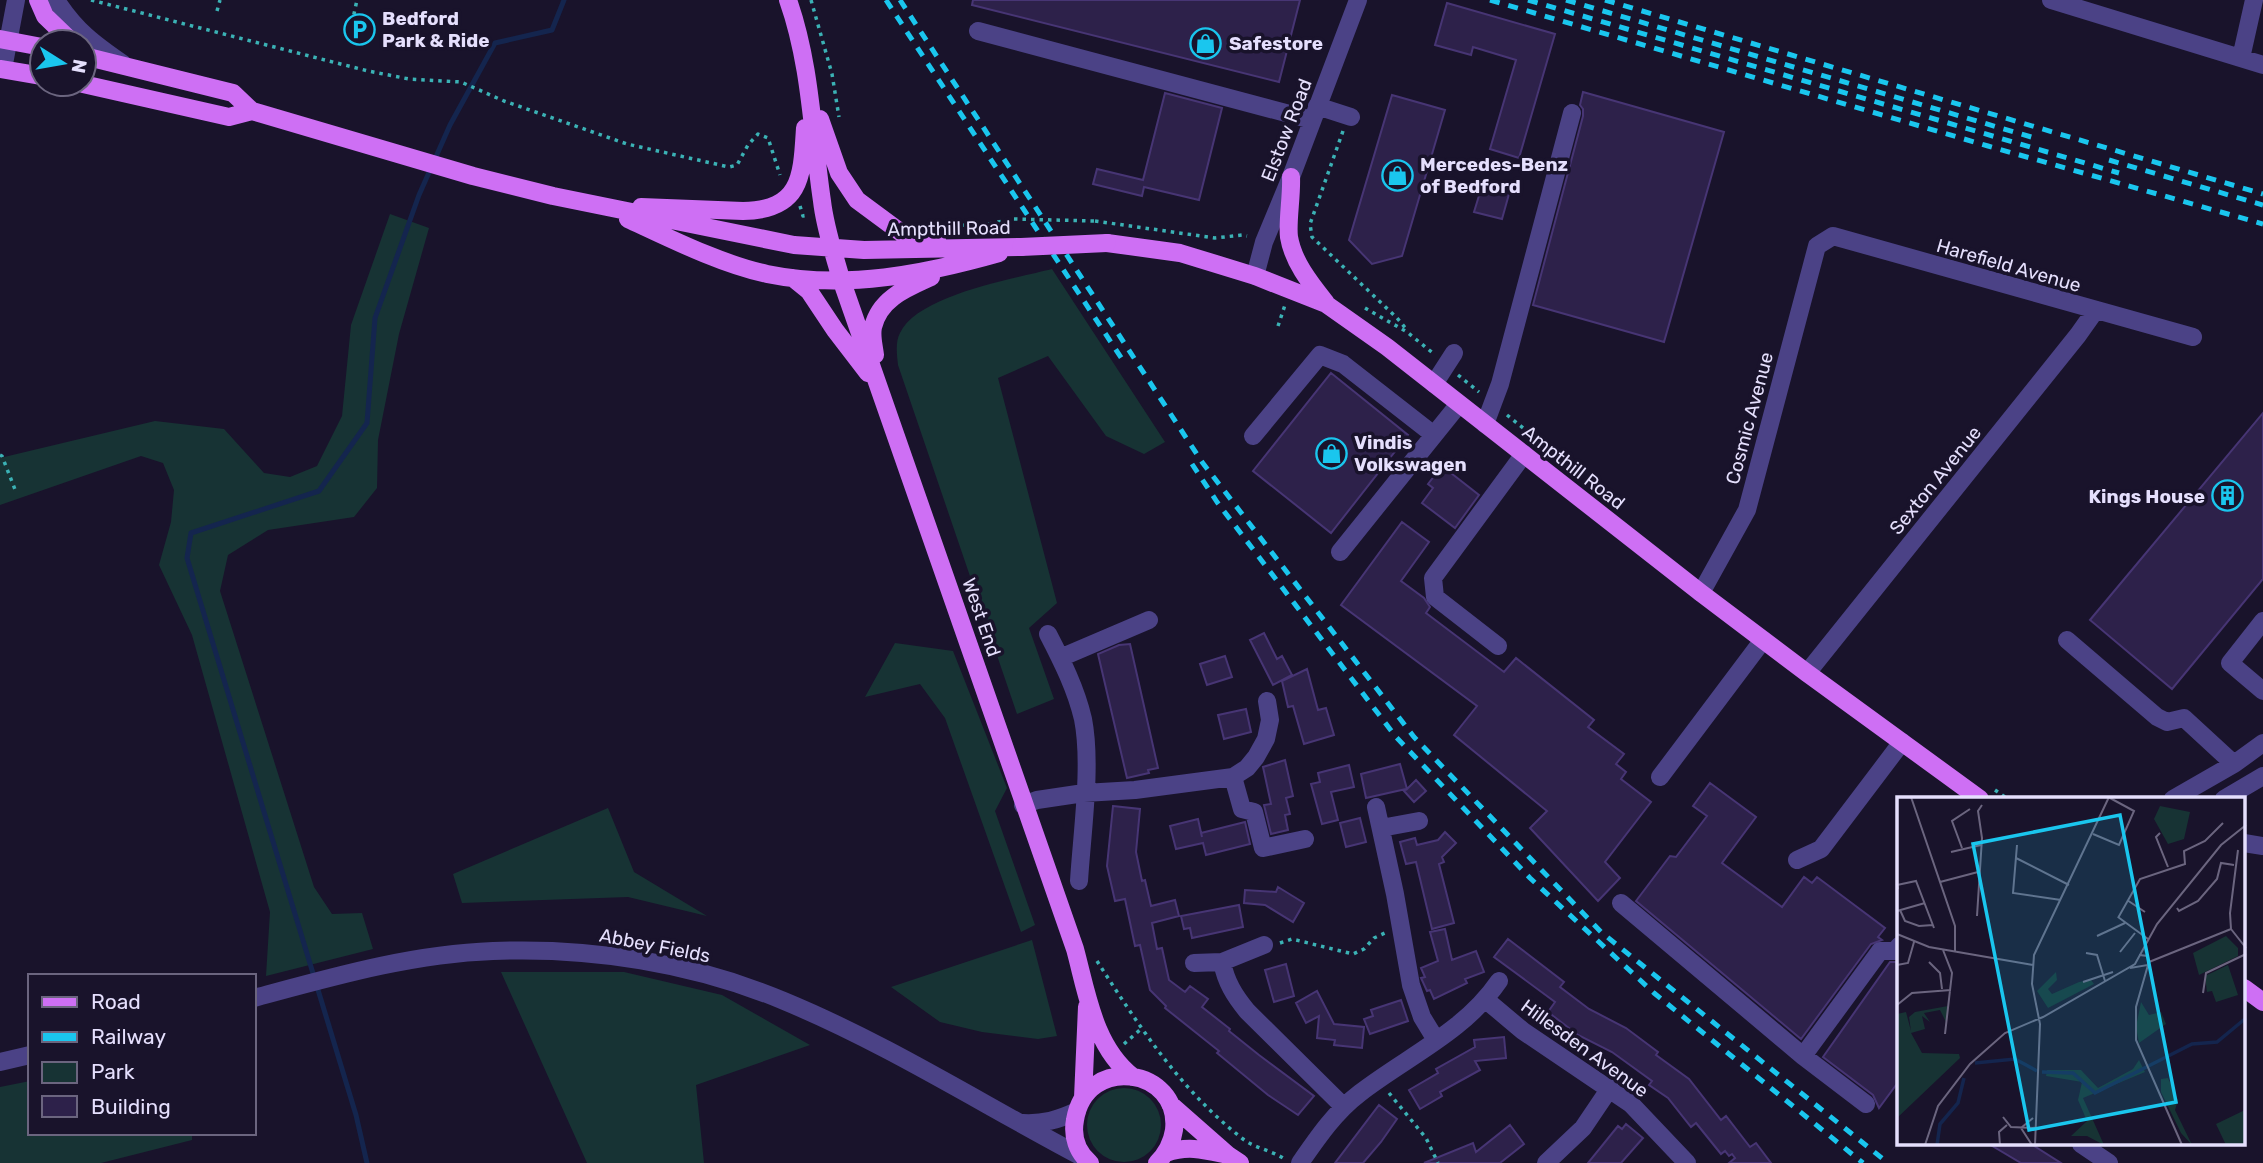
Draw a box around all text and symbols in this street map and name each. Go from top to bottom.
place label: Bedford Park & Ride [382,7,490,52]
parking icon: Bedford Park & Ride [342,12,376,46]
shop icon: Safestore [1189,26,1223,60]
north arrow [28,28,98,98]
place label: Safestore [1229,32,1323,55]
text: N [67,57,92,75]
street label: Elstow Road [1256,75,1317,185]
place label: Mercedes-Benz of Bedford [1420,153,1568,198]
shop icon: Mercedes-Benz of Bedford [1380,158,1414,192]
street label: Ampthill Road [887,216,1011,241]
street label: Harefield Avenue [1934,234,2084,297]
street label: Cosmic Avenue [1721,350,1778,487]
street label: Ampthill Road [1518,420,1629,514]
street label: Sexton Avenue [1885,421,1986,539]
place label: Vindis Volkswagen [1354,431,1467,476]
shop icon: Vindis Volkswagen [1314,436,1348,470]
building icon: Kings House [2211,479,2245,513]
place label: Kings House [2088,485,2205,508]
street label: West End [957,575,1006,659]
inset map [1897,797,2246,1146]
street label: Abbey Fields [598,923,712,967]
legend [28,974,256,1135]
text: Road [91,989,141,1014]
street label: Hillesden Avenue [1517,994,1653,1102]
text: Railway [91,1024,166,1049]
text: Park [91,1059,135,1084]
text: Building [91,1094,171,1119]

